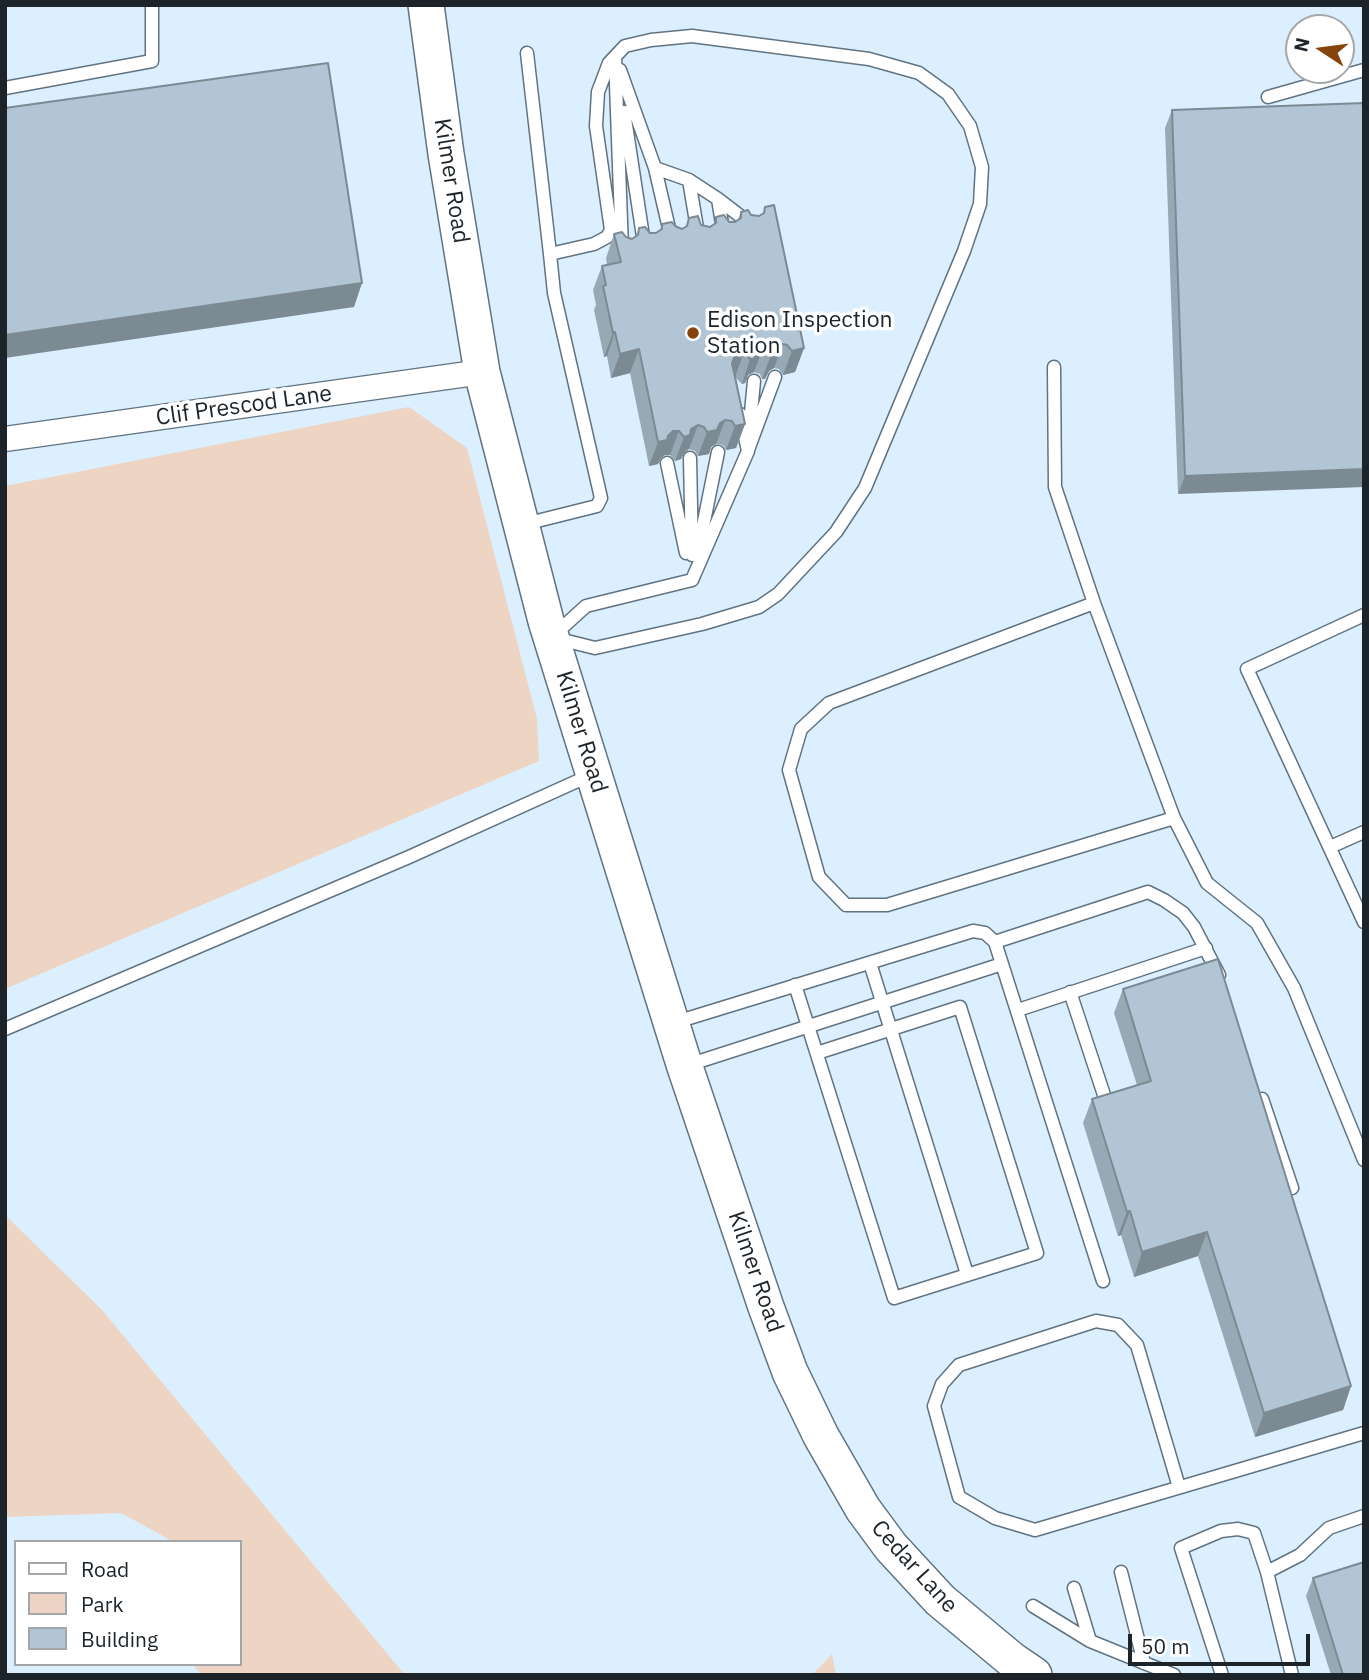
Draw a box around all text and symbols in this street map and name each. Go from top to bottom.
north arrow [1285,14,1355,84]
text: N [1288,35,1315,54]
street label: Kilmer Road [428,117,474,245]
place label: Edison Inspection Station [707,306,893,360]
marker: Edison Inspection Station [685,325,701,341]
street label: Clif Prescod Lane [154,380,334,432]
street label: Kilmer Road [549,668,613,796]
street label: Kilmer Road [721,1208,789,1336]
street label: Cedar Lane [865,1515,963,1619]
legend [14,1540,242,1666]
text: Road [81,1555,129,1583]
text: Park [81,1590,124,1618]
scale bar [1131,1620,1313,1664]
text: Building [81,1625,158,1653]
text: 50 m [1141,1632,1190,1660]

